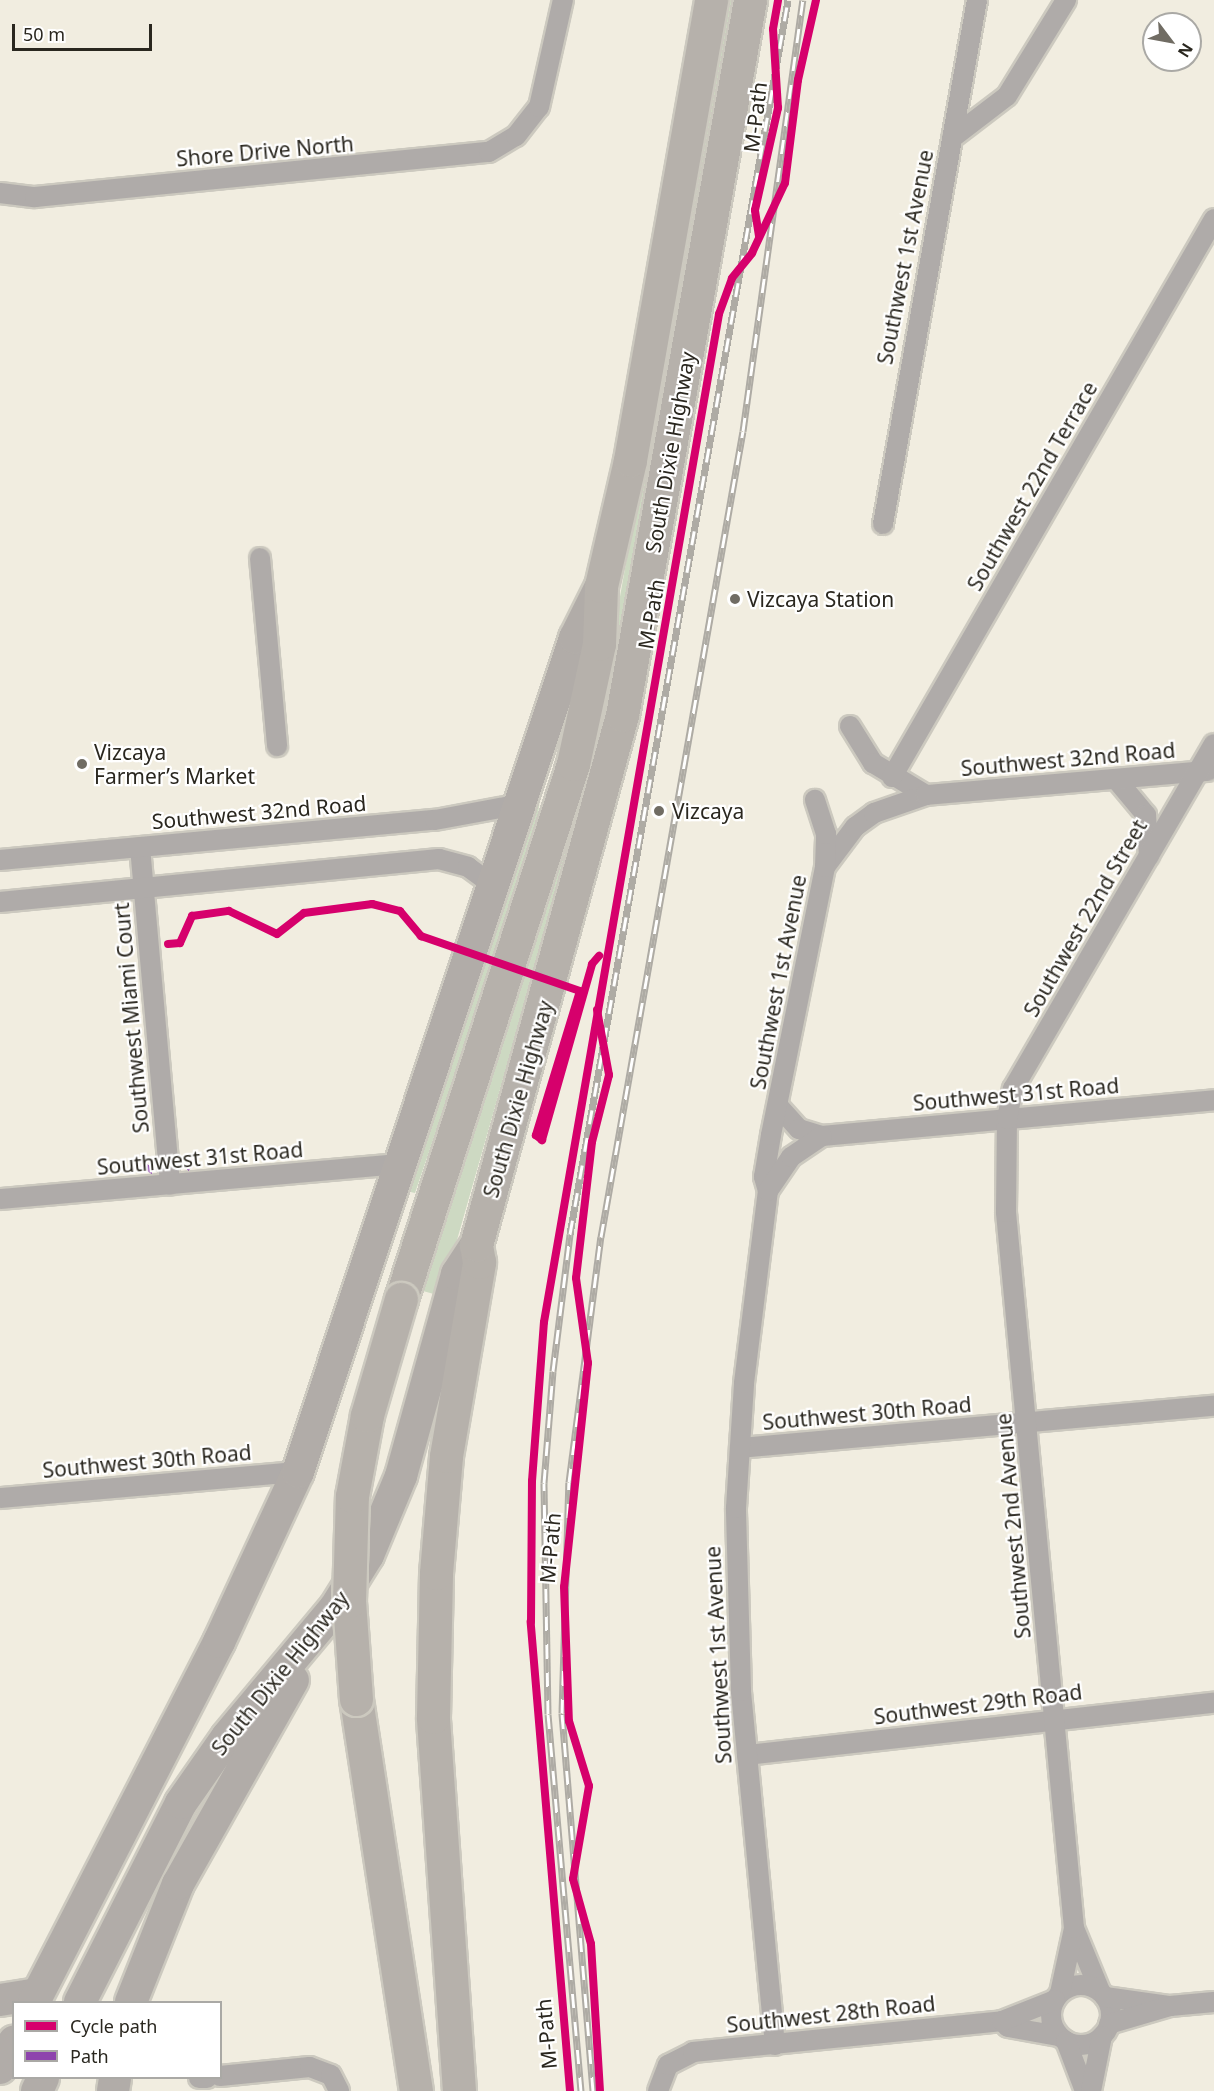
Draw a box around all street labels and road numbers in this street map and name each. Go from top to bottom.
street label: M-Path [738,80,772,154]
street label: Shore Drive North [175,131,355,171]
street label: Southwest 1st Avenue [872,148,938,366]
street label: South Dixie Highway [640,350,700,554]
street label: Southwest 22nd Terrace [962,377,1102,595]
street label: M-Path [632,577,670,651]
street label: Southwest 32nd Road [960,737,1176,781]
street label: Southwest 32nd Road [151,790,367,834]
street label: Southwest 22nd Street [1018,815,1152,1021]
street label: Southwest 1st Avenue [745,873,811,1091]
street label: Southwest Miami Court [108,902,154,1134]
street label: South Dixie Highway [478,998,558,1200]
street label: Southwest 31st Road [912,1072,1120,1116]
street label: Southwest 31st Road [96,1136,304,1180]
street label: Southwest 30th Road [761,1391,973,1435]
street label: Southwest 2nd Avenue [991,1412,1035,1640]
street label: Southwest 30th Road [41,1439,253,1483]
street label: M-Path [534,1512,566,1584]
street label: Southwest 1st Avenue [700,1545,736,1765]
street label: South Dixie Highway [206,1586,354,1760]
street label: Southwest 29th Road [872,1679,1084,1729]
street label: Southwest 28th Road [725,1991,937,2037]
street label: M-Path [530,1998,562,2070]

